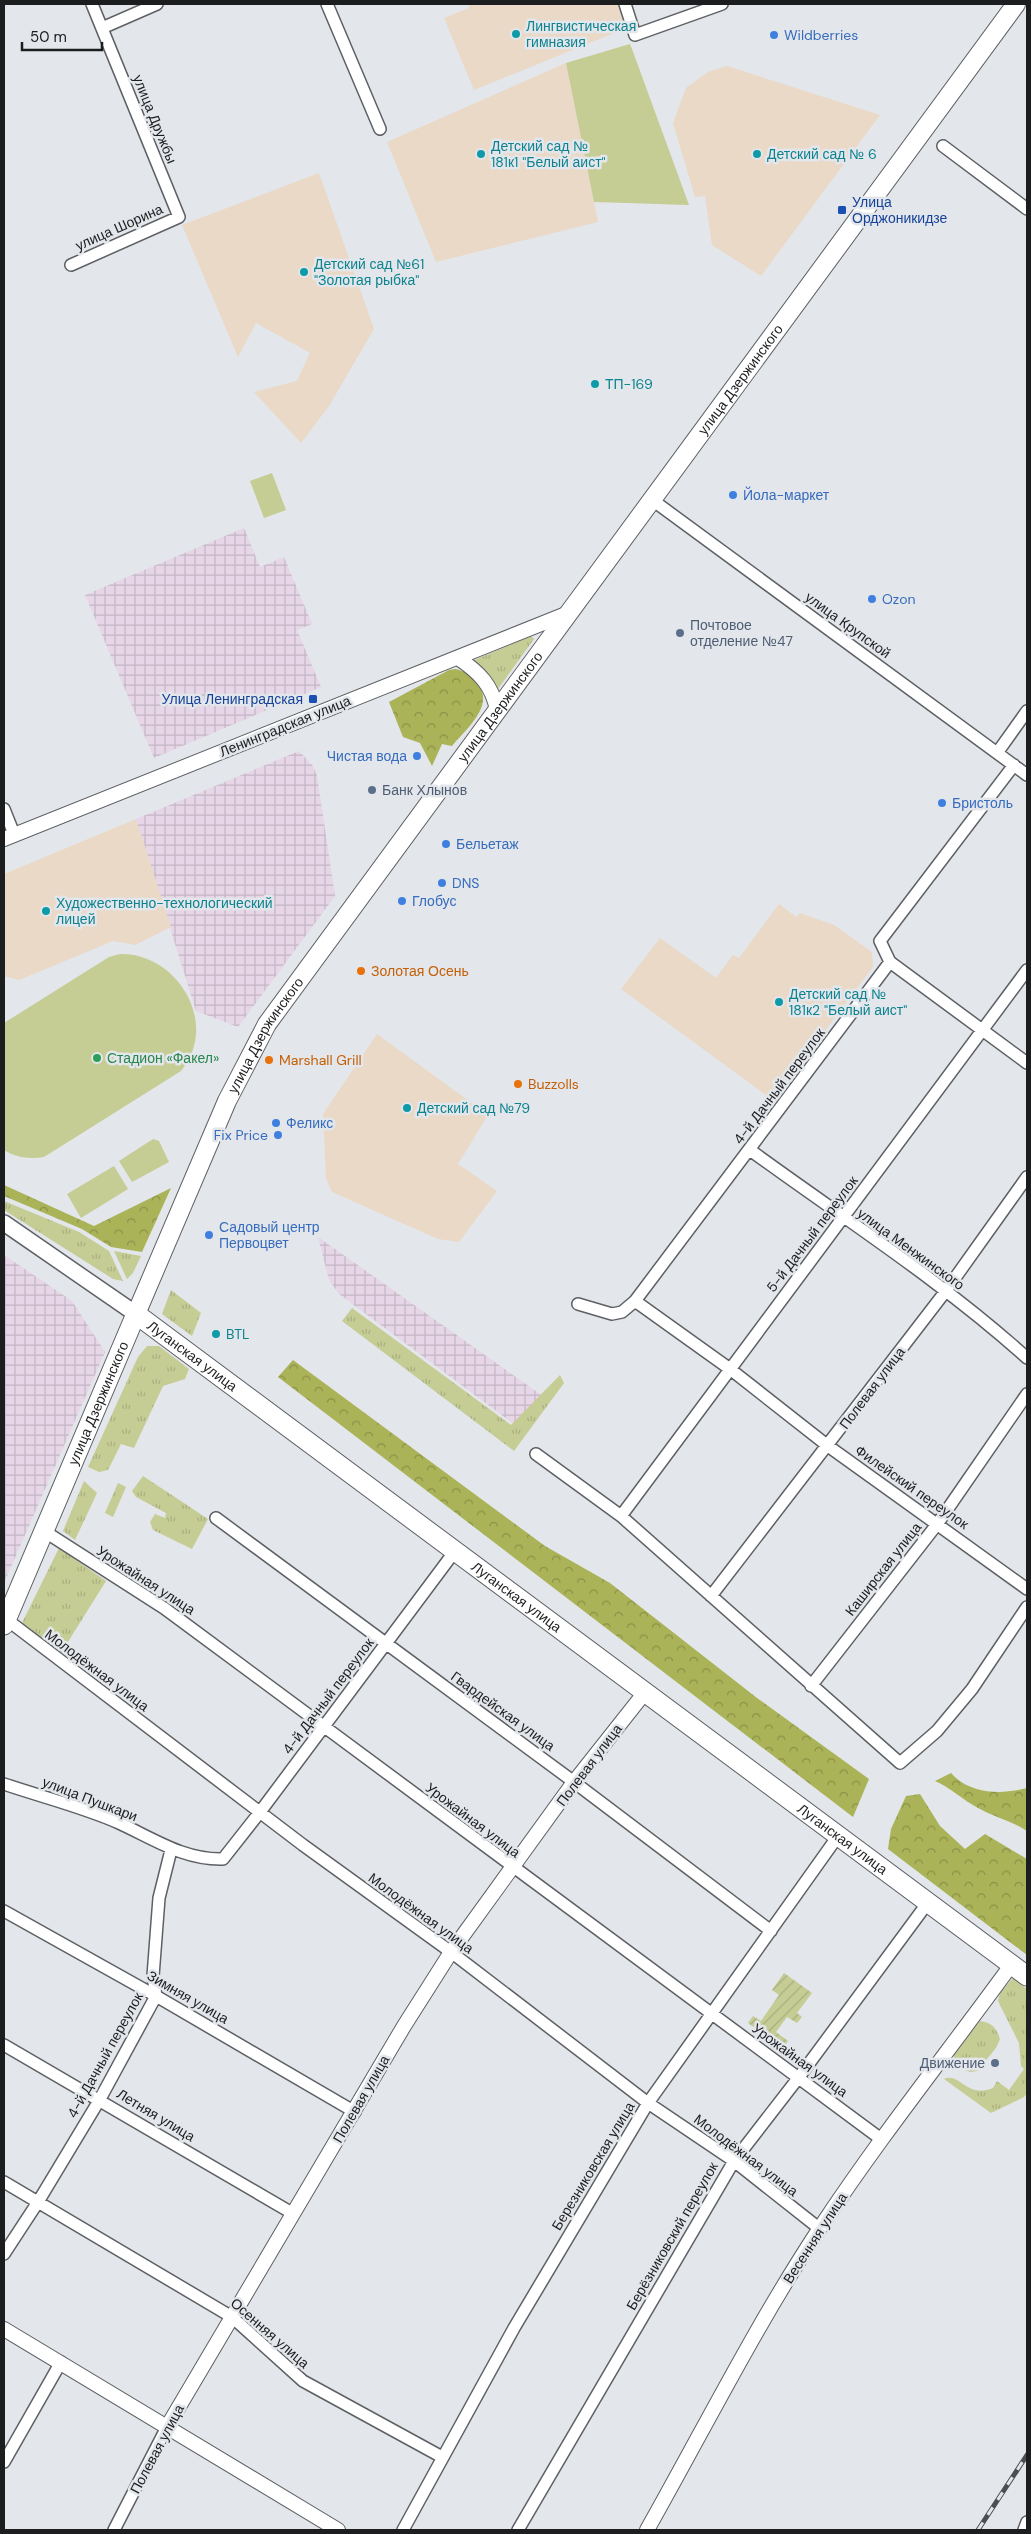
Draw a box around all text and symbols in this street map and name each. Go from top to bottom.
place label: Лингвистическая гимназия [526,17,636,51]
scale bar [22,20,102,52]
place label: Wildberries [784,26,858,44]
text: 50 m [30,27,67,47]
marker: Лингвистическая гимназия [510,28,522,40]
marker: Wildberries [768,29,780,41]
street label: улица Дружбы [129,72,181,166]
place label: Детский сад № 181к1 "Белый аист" [491,137,606,171]
place label: Детский сад № 6 [767,145,877,163]
marker: Детский сад № 181к1 "Белый аист" [475,148,487,160]
marker: Детский сад № 6 [751,148,763,160]
place label: Улица Орджоникидзе [852,193,948,227]
street label: улица Шорина [72,200,166,254]
marker: Улица Орджоникидзе [836,204,848,216]
place label: Детский сад №61 "Золотая рыбка" [314,255,424,289]
marker: Детский сад №61 "Золотая рыбка" [298,266,310,278]
street label: улица Дзержинского [694,321,787,438]
place label: ТП-169 [605,375,653,393]
marker: ТП-169 [589,378,601,390]
place label: Йола-маркет [743,486,830,504]
marker: Йола-маркет [727,489,739,501]
street label: улица Крупской [802,588,894,662]
place label: Ozon [882,590,916,608]
marker: Ozon [866,593,878,605]
place label: Почтовое отделение №47 [690,616,793,650]
marker: Почтовое отделение №47 [674,627,686,639]
street label: улица Дзержинского [453,648,547,766]
place label: Улица Ленинградская [162,690,303,708]
street label: Ленинградская улица [217,691,354,761]
marker: Улица Ленинградская [307,693,319,705]
place label: Чистая вода [327,747,407,765]
marker: Чистая вода [411,750,423,762]
place label: Банк Хлынов [382,781,467,799]
marker: Банк Хлынов [366,784,378,796]
place label: Бристоль [952,794,1013,812]
marker: Бристоль [936,797,948,809]
place label: Бельетаж [456,835,519,853]
marker: Бельетаж [440,838,452,850]
place label: DNS [452,874,479,892]
marker: DNS [436,877,448,889]
place label: Глобус [412,892,456,910]
place label: Художественно-технологический лицей [56,894,273,928]
marker: Глобус [396,895,408,907]
marker: Художественно-технологический лицей [40,905,52,917]
place label: Золотая Осень [371,962,469,980]
marker: Золотая Осень [355,965,367,977]
street label: улица Дзержинского [224,973,307,1096]
place label: Детский сад № 181к2 "Белый аист" [789,985,907,1019]
marker: Детский сад № 181к2 "Белый аист" [773,996,785,1008]
street label: 4-й Дачный переулок [729,1024,829,1148]
place label: Стадион «Факел» [107,1049,219,1067]
place label: Marshall Grill [279,1051,362,1069]
marker: Стадион «Факел» [91,1052,103,1064]
marker: Marshall Grill [263,1054,275,1066]
place label: Buzzolls [528,1075,579,1093]
marker: Buzzolls [512,1078,524,1090]
place label: Детский сад №79 [417,1099,530,1117]
marker: Детский сад №79 [401,1102,413,1114]
place label: Феликс [286,1114,333,1132]
marker: Феликс [270,1117,282,1129]
place label: Fix Price [214,1126,268,1144]
marker: Fix Price [272,1129,284,1141]
street label: 5-й Дачный переулок [762,1172,862,1296]
street label: улица Менжинского [854,1204,968,1294]
place label: Садовый центр Первоцвет [219,1218,320,1252]
marker: Садовый центр Первоцвет [203,1229,215,1241]
street label: Луганская улица [144,1316,241,1395]
place label: BTL [226,1325,249,1343]
marker: BTL [210,1328,222,1340]
street label: улица Дзержинского [64,1338,132,1468]
street label: Полевая улица [835,1343,909,1433]
street label: Филейский переулок [852,1441,973,1533]
street label: Каширская улица [841,1518,925,1619]
street label: Урожайная улица [93,1541,199,1619]
street label: Луганская улица [468,1557,565,1636]
street label: Молодёжная улица [41,1625,153,1715]
street label: 4-й Дачный переулок [278,1634,378,1758]
street label: Гвардейская улица [448,1667,559,1755]
street label: Полевая улица [552,1720,626,1810]
street label: улица Пушкари [40,1773,140,1825]
street label: Урожайная улица [422,1779,524,1862]
street label: Луганская улица [794,1800,891,1878]
street label: Молодёжная улица [365,1869,477,1957]
street label: Зимняя улица [144,1966,232,2028]
street label: 4-й Дачный переулок [63,1988,147,2121]
street label: Урожайная улица [749,2019,852,2101]
street label: Полевая улица [329,2052,393,2146]
place label: Движение [920,2054,985,2072]
marker: Движение [989,2057,1001,2069]
street label: Летняя улица [114,2085,199,2145]
street label: Березниковская улица [548,2098,639,2233]
street label: Молодёжная улица [690,2110,802,2200]
street label: Берёзниковский переулок [622,2158,722,2313]
street label: Весенняя улица [779,2189,851,2287]
street label: Осенняя улица [227,2294,313,2372]
street label: Полевая улица [126,2401,188,2497]

